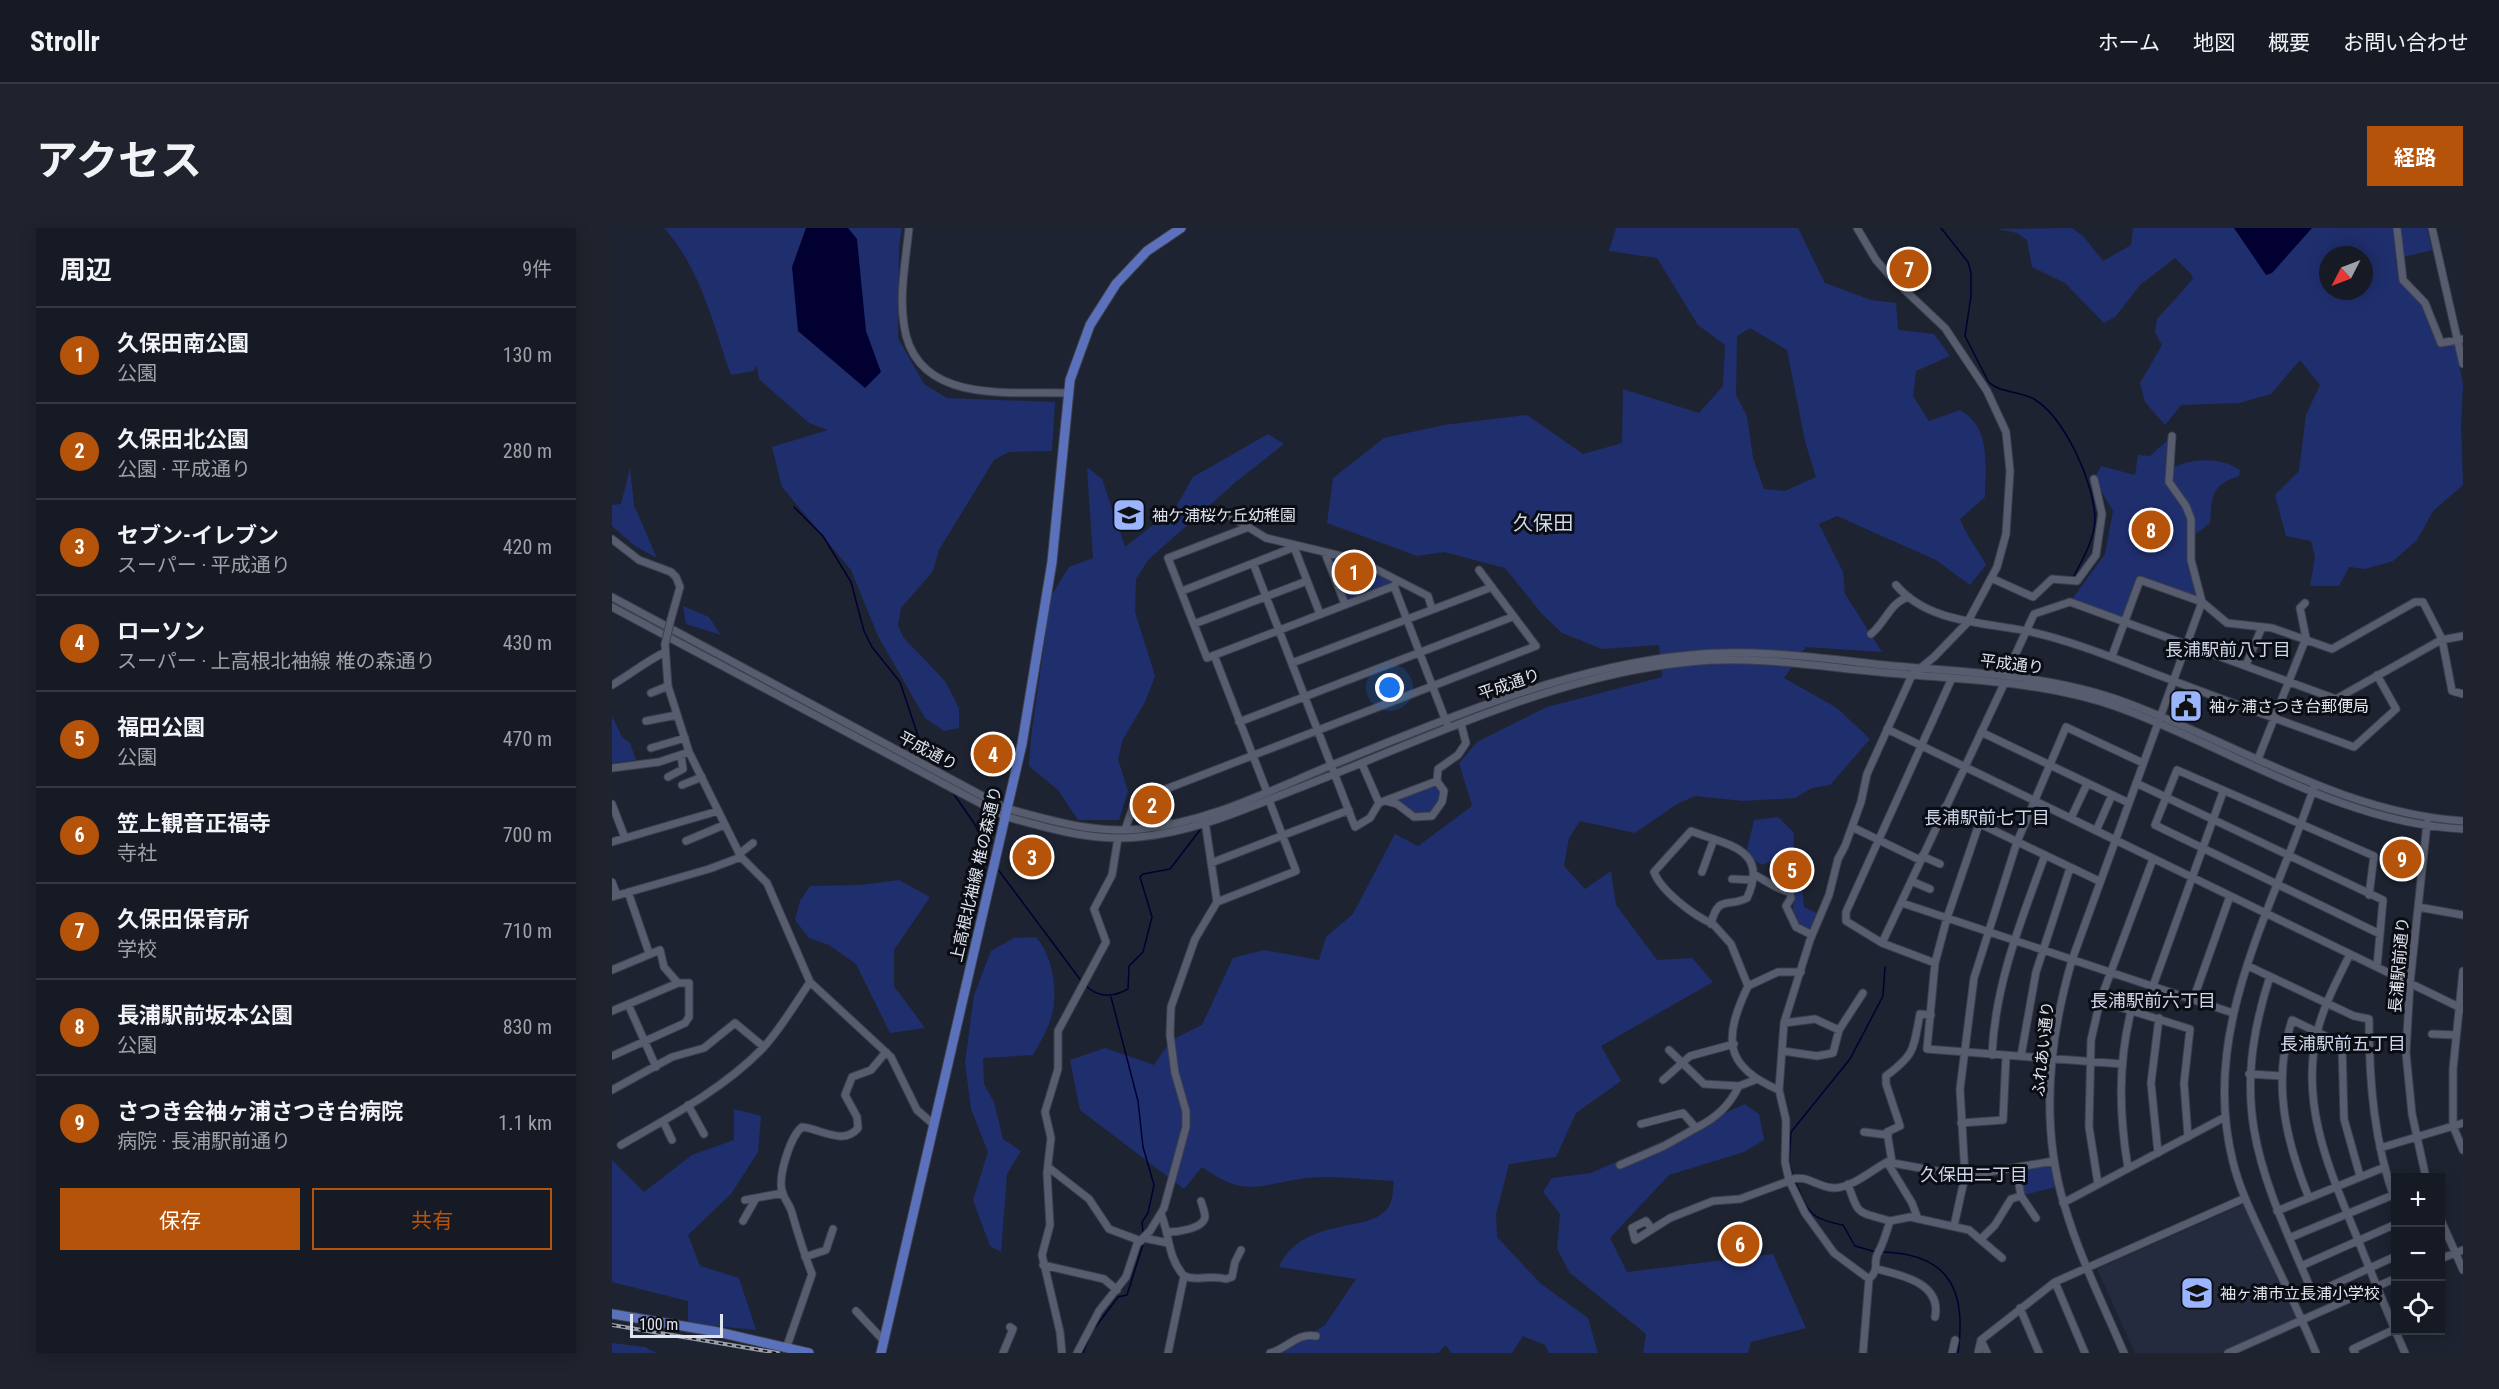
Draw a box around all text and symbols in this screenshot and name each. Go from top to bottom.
text: Strollr [30,25,100,58]
text: ホーム [2098,31,2160,55]
text: 地図 [2193,31,2235,55]
text: 概要 [2268,31,2310,55]
text: お問い合わせ [2343,31,2469,55]
button: 経路 [2367,126,2463,186]
text: アクセス [36,136,202,185]
pin: 7 [1890,246,1928,291]
north arrow [2319,246,2373,300]
text: 周辺 [60,255,112,285]
text: 9件 [522,257,552,281]
text: 久保田南公園 [117,331,249,356]
text: 1 [74,343,85,367]
text: 130 m [503,343,552,367]
text: 公園 [117,361,157,385]
text: 久保田北公園 [117,427,249,452]
text: 2 [74,439,85,463]
text: 280 m [503,439,552,463]
text: 公園 · 平成通り [117,457,251,481]
school or university icon: 袖ケ浦桜ケ丘幼稚園 [1111,497,1147,533]
place label: 袖ケ浦桜ケ丘幼稚園 [1152,506,1296,525]
pin: 8 [2132,508,2170,552]
district label: 久保田 [1513,511,1573,535]
text: セブン-イレブン [117,523,279,548]
text: 3 [74,535,85,559]
text: 420 m [503,535,552,559]
pin: 1 [1334,550,1374,594]
text: スーパー · 平成通り [117,553,291,577]
text: ローソン [117,619,205,644]
text: 4 [74,631,85,655]
text: 430 m [503,631,552,655]
district label: 長浦駅前八丁目 [2165,639,2291,660]
text: スーパー · 上高根北袖線 椎の森通り [117,649,435,673]
street label: 平成通り [1979,651,2045,677]
street label: 平成通り [1476,665,1542,703]
your location [1375,673,1404,702]
public building icon: 袖ヶ浦さつき台郵便局 [2168,688,2204,724]
place label: 袖ヶ浦さつき台郵便局 [2209,697,2369,716]
text: 福田公園 [117,715,205,740]
text: 5 [74,727,85,751]
text: 470 m [503,727,552,751]
street label: 平成通り [895,728,961,774]
pin: 4 [974,732,1012,776]
text: 公園 [117,745,157,769]
pin: 2 [1132,782,1172,828]
street label: 上高根北袖線 椎の森通り [947,784,1005,964]
district label: 長浦駅前七丁目 [1924,807,2050,828]
text: 笠上観音正福寺 [117,811,271,836]
text: 6 [74,823,85,847]
text: 700 m [503,823,552,847]
pin: 3 [1012,834,1052,880]
pin: 9 [2382,836,2422,882]
text: 寺社 [117,841,157,865]
pin: 5 [1772,848,1812,892]
text: 久保田保育所 [117,907,249,932]
street label: 長浦駅前通り [2385,916,2413,1014]
text: 7 [74,919,85,943]
text: 710 m [503,919,552,943]
text: 学校 [117,937,157,961]
district label: 長浦駅前六丁目 [2090,990,2216,1011]
street label: ふれあい通り [2029,1000,2057,1098]
text: 長浦駅前坂本公園 [117,1003,293,1028]
text: 8 [74,1015,85,1039]
text: 830 m [503,1015,552,1039]
text: 公園 [117,1033,157,1057]
district label: 長浦駅前五丁目 [2280,1033,2406,1054]
text: さつき会袖ヶ浦さつき台病院 [117,1099,403,1124]
text: 9 [74,1111,85,1135]
text: 1.1 km [498,1111,552,1135]
text: 病院 · 長浦駅前通り [117,1129,291,1153]
district label: 久保田二丁目 [1920,1164,2028,1185]
map controls [2391,1173,2445,1335]
button: + [2391,1173,2445,1227]
button: 保存 [60,1188,300,1250]
button: 共有 [312,1188,552,1250]
pin: 6 [1720,1222,1760,1266]
button: − [2391,1227,2445,1281]
school or university icon: 袖ヶ浦市立長浦小学校 [2179,1275,2215,1311]
button: locate [2391,1281,2445,1335]
place label: 袖ヶ浦市立長浦小学校 [2220,1284,2380,1303]
scale bar [630,1311,723,1338]
text: 100 m [639,1315,678,1334]

